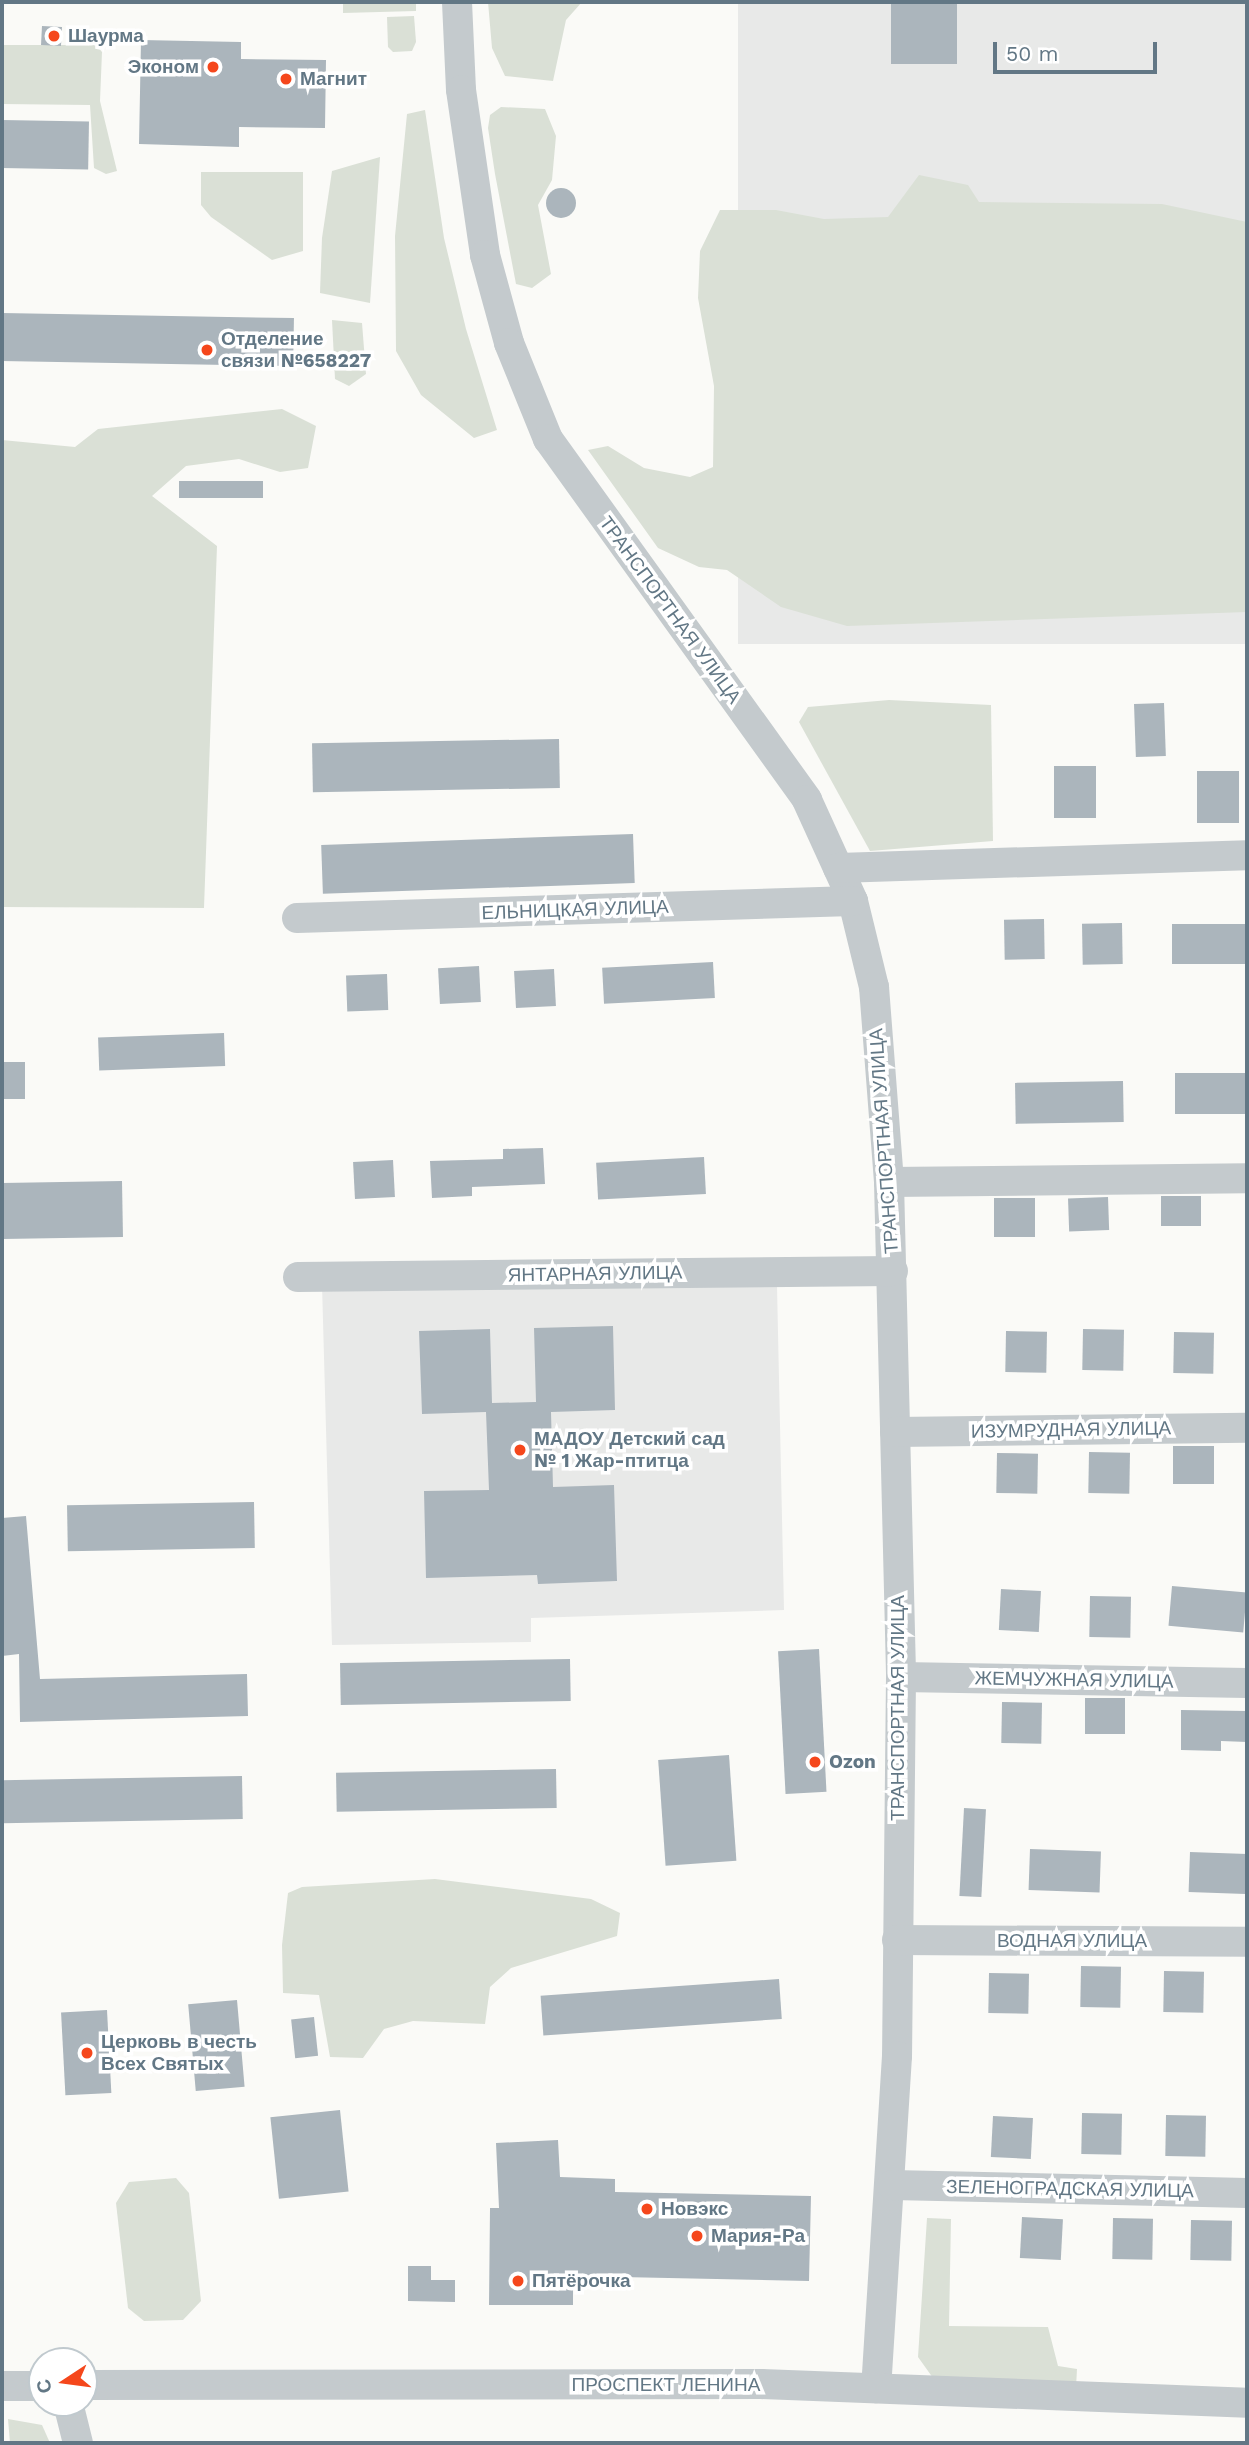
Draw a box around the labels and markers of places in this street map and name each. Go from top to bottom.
place label: Шаурма [68,25,144,47]
marker: Шаурма [46,28,62,44]
place label: Эконом [128,56,199,78]
marker: Эконом [205,59,221,75]
place label: Магнит [300,68,367,90]
marker: Магнит [278,71,294,87]
place label: Отделение связи №658227 [221,328,371,372]
marker: Отделение связи №658227 [199,342,215,358]
place label: МАДОУ Детский сад № 1 Жар-птитца [534,1428,725,1472]
marker: МАДОУ Детский сад № 1 Жар-птитца [512,1442,528,1458]
place label: Ozon [829,1751,876,1773]
marker: Ozon [807,1754,823,1770]
place label: Церковь в честь Всех Святых [101,2031,257,2075]
marker: Церковь в честь Всех Святых [79,2045,95,2061]
place label: Новэкс [661,2198,728,2220]
marker: Новэкс [639,2201,655,2217]
place label: Мария-Ра [711,2225,805,2247]
marker: Мария-Ра [689,2228,705,2244]
place label: Пятёрочка [532,2270,630,2292]
marker: Пятёрочка [510,2273,526,2289]

